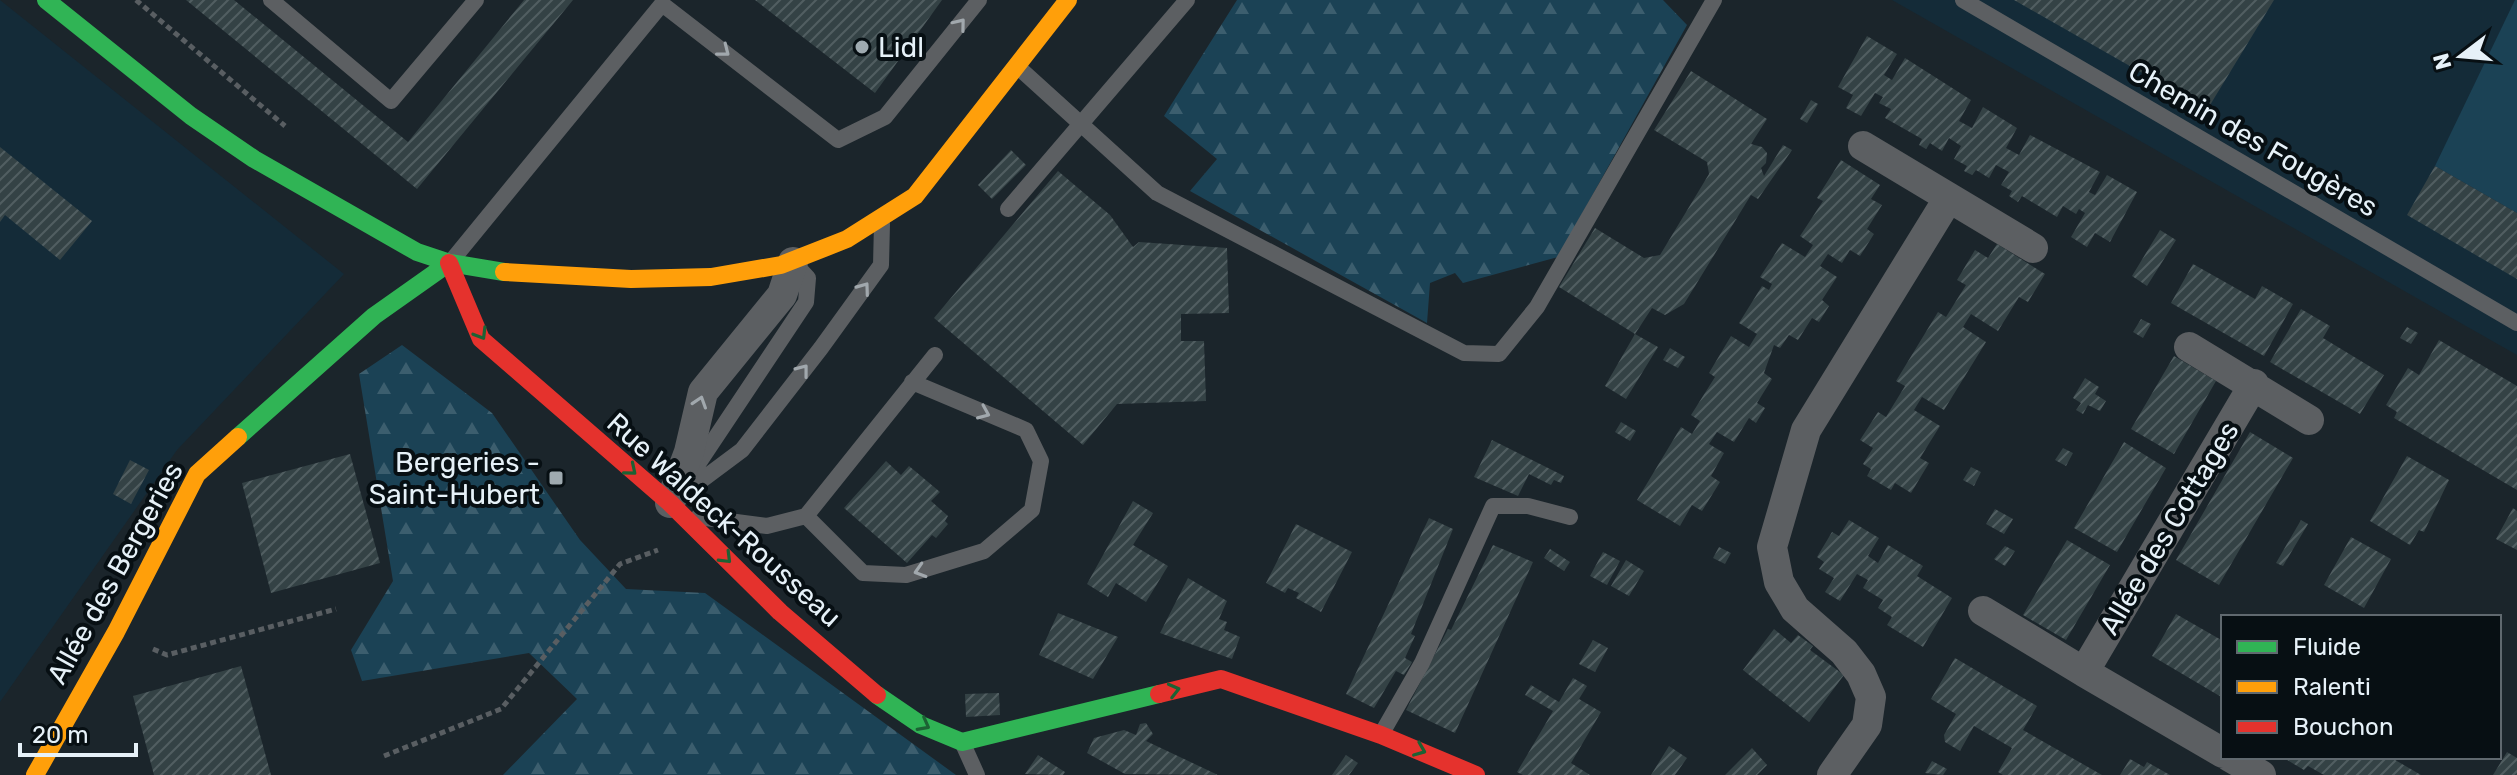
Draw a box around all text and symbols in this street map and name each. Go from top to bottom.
north arrow [2421,16,2501,96]
one-way arrow [950,18,964,33]
place label: Lidl [878,31,924,64]
marker: Lidl [853,38,871,56]
one-way arrow [715,42,730,56]
text: N [2427,50,2457,73]
street label: Chemin des Fougères [2123,54,2383,224]
one-way arrow [854,283,869,297]
one-way arrow [471,325,486,339]
one-way arrow [794,364,808,379]
one-way arrow [691,396,707,410]
one-way arrow [975,404,990,420]
street label: Rue Waldeck-Rousseau [600,406,848,634]
street label: Allée des Cottages [2092,415,2246,641]
place label: Bergeries - Saint-Hubert [369,446,540,511]
street label: Allée des Bergeries [40,456,190,690]
one-way arrow [621,460,636,475]
marker: Bergeries - Saint-Hubert [547,469,565,487]
one-way arrow [717,549,731,563]
one-way arrow [913,561,927,577]
legend [2221,615,2501,759]
text: Fluide [2293,633,2361,661]
text: Ralenti [2293,673,2371,701]
one-way arrow [1166,683,1180,700]
scale bar [20,707,136,757]
text: Bouchon [2293,713,2393,741]
one-way arrow [916,715,930,731]
text: 20 m [32,721,89,749]
one-way arrow [1412,740,1426,757]

